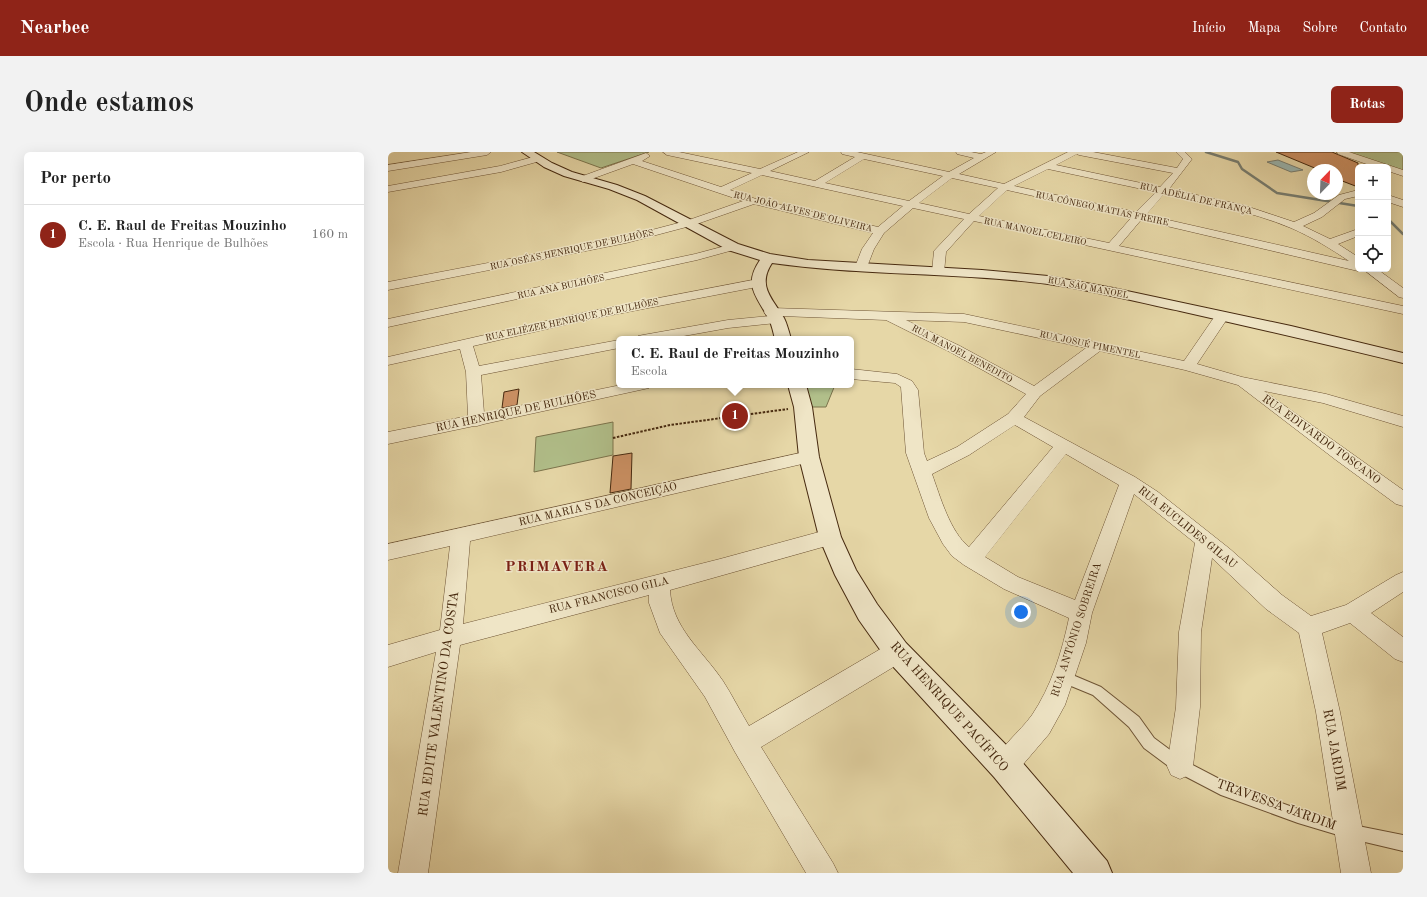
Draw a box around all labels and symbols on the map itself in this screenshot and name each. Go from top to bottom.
north arrow [1307,164,1343,200]
street label: RUA ADÉLIA DE FRANÇA [1139,181,1254,216]
street label: RUA JOÃO ALVES DE OLIVEIRA [733,189,874,234]
street label: RUA CÔNEGO MATIAS FREIRE [1035,189,1170,228]
street label: RUA MANOEL CELEIRO [983,217,1087,247]
street label: RUA OSÉAS HENRIQUE DE BULHÕES [489,227,655,272]
street label: RUA ANA BULHÕES [516,272,606,301]
street label: RUA SÃO MANOEL [1047,275,1129,300]
street label: RUA ELIÉZER HENRIQUE DE BULHÕES [484,296,660,343]
street label: RUA MANOEL BENEDITO [910,324,1014,384]
street label: RUA JOSUÉ PIMENTEL [1039,329,1142,360]
street label: RUA HENRIQUE DE BULHÕES [434,388,597,434]
street label: RUA EDIVARDO TOSCANO [1260,393,1382,487]
pin: 1 [722,401,748,431]
street label: RUA MARIA S DA CONCEIÇÃO [517,479,679,529]
street label: RUA EUCLIDES GILAU [1136,485,1239,571]
district label: PRIMAVERA [505,560,609,575]
street label: RUA ANTÓNIO SOBREIRA [1048,560,1104,699]
street label: RUA FRANCISCO GILA [548,576,671,616]
street label: RUA EDITE VALENTINO DA COSTA [417,590,461,817]
your location [1011,602,1031,622]
street label: RUA HENRIQUE PACÍFICO [887,638,1012,774]
street label: RUA JARDIM [1320,708,1348,792]
street label: TRAVESSA JARDIM [1214,777,1338,833]

